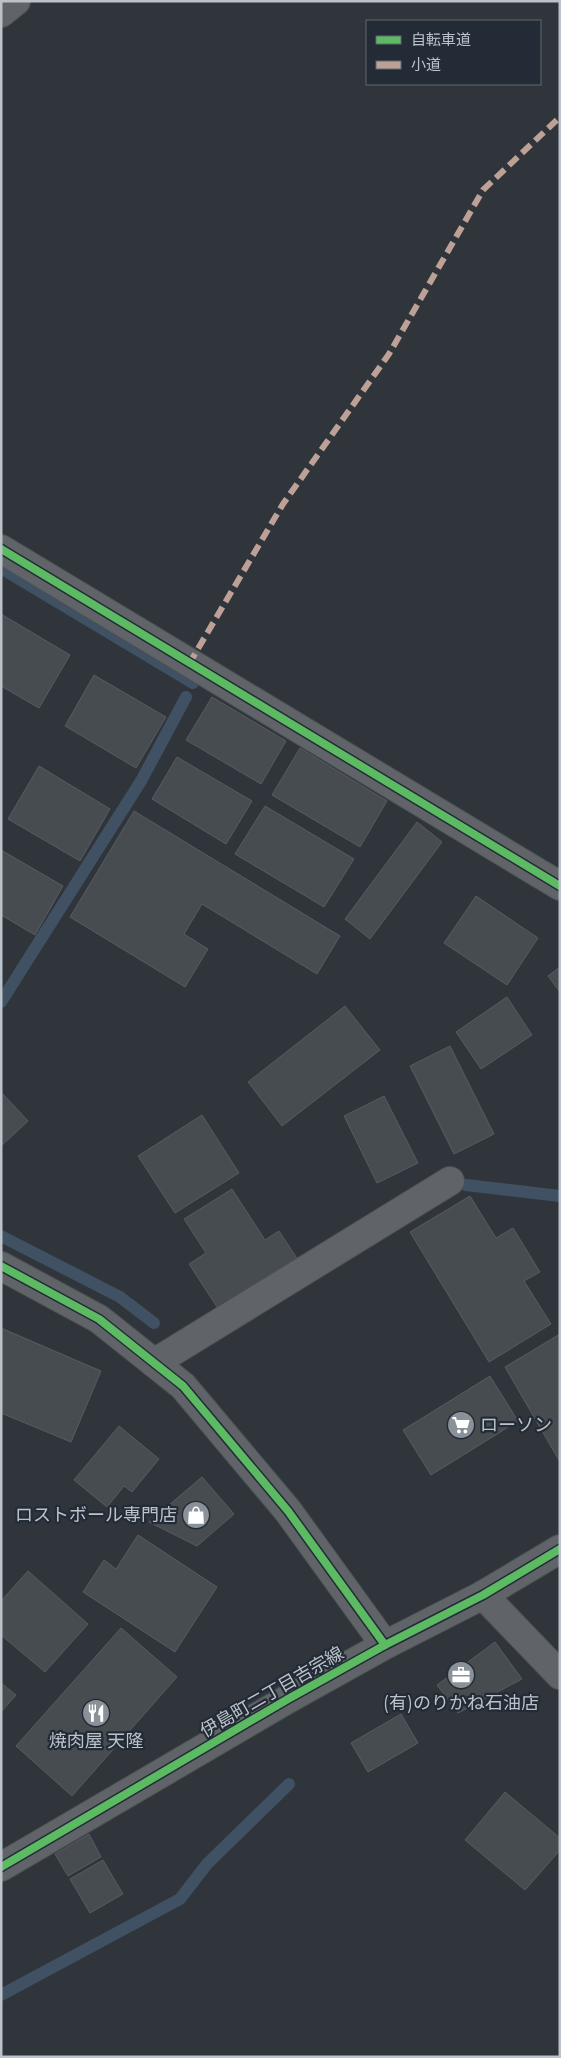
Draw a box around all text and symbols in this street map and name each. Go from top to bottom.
legend [366,20,541,85]
text: 自転車道 [411,30,471,49]
text: 小道 [411,55,441,74]
supermarket icon: ローソン [446,1410,476,1440]
place label: ローソン [480,1414,552,1436]
shop icon: ロストボール専門店 [181,1500,211,1530]
place label: ロストボール専門店 [15,1504,177,1526]
street label: 伊島町二丁目吉宗線 [196,1642,348,1742]
office icon: (有)のりかね石油店 [446,1660,476,1690]
place label: (有)のりかね石油店 [383,1692,539,1714]
restaurant icon: 焼肉屋 天隆 [81,1698,111,1728]
place label: 焼肉屋 天隆 [49,1730,143,1752]

